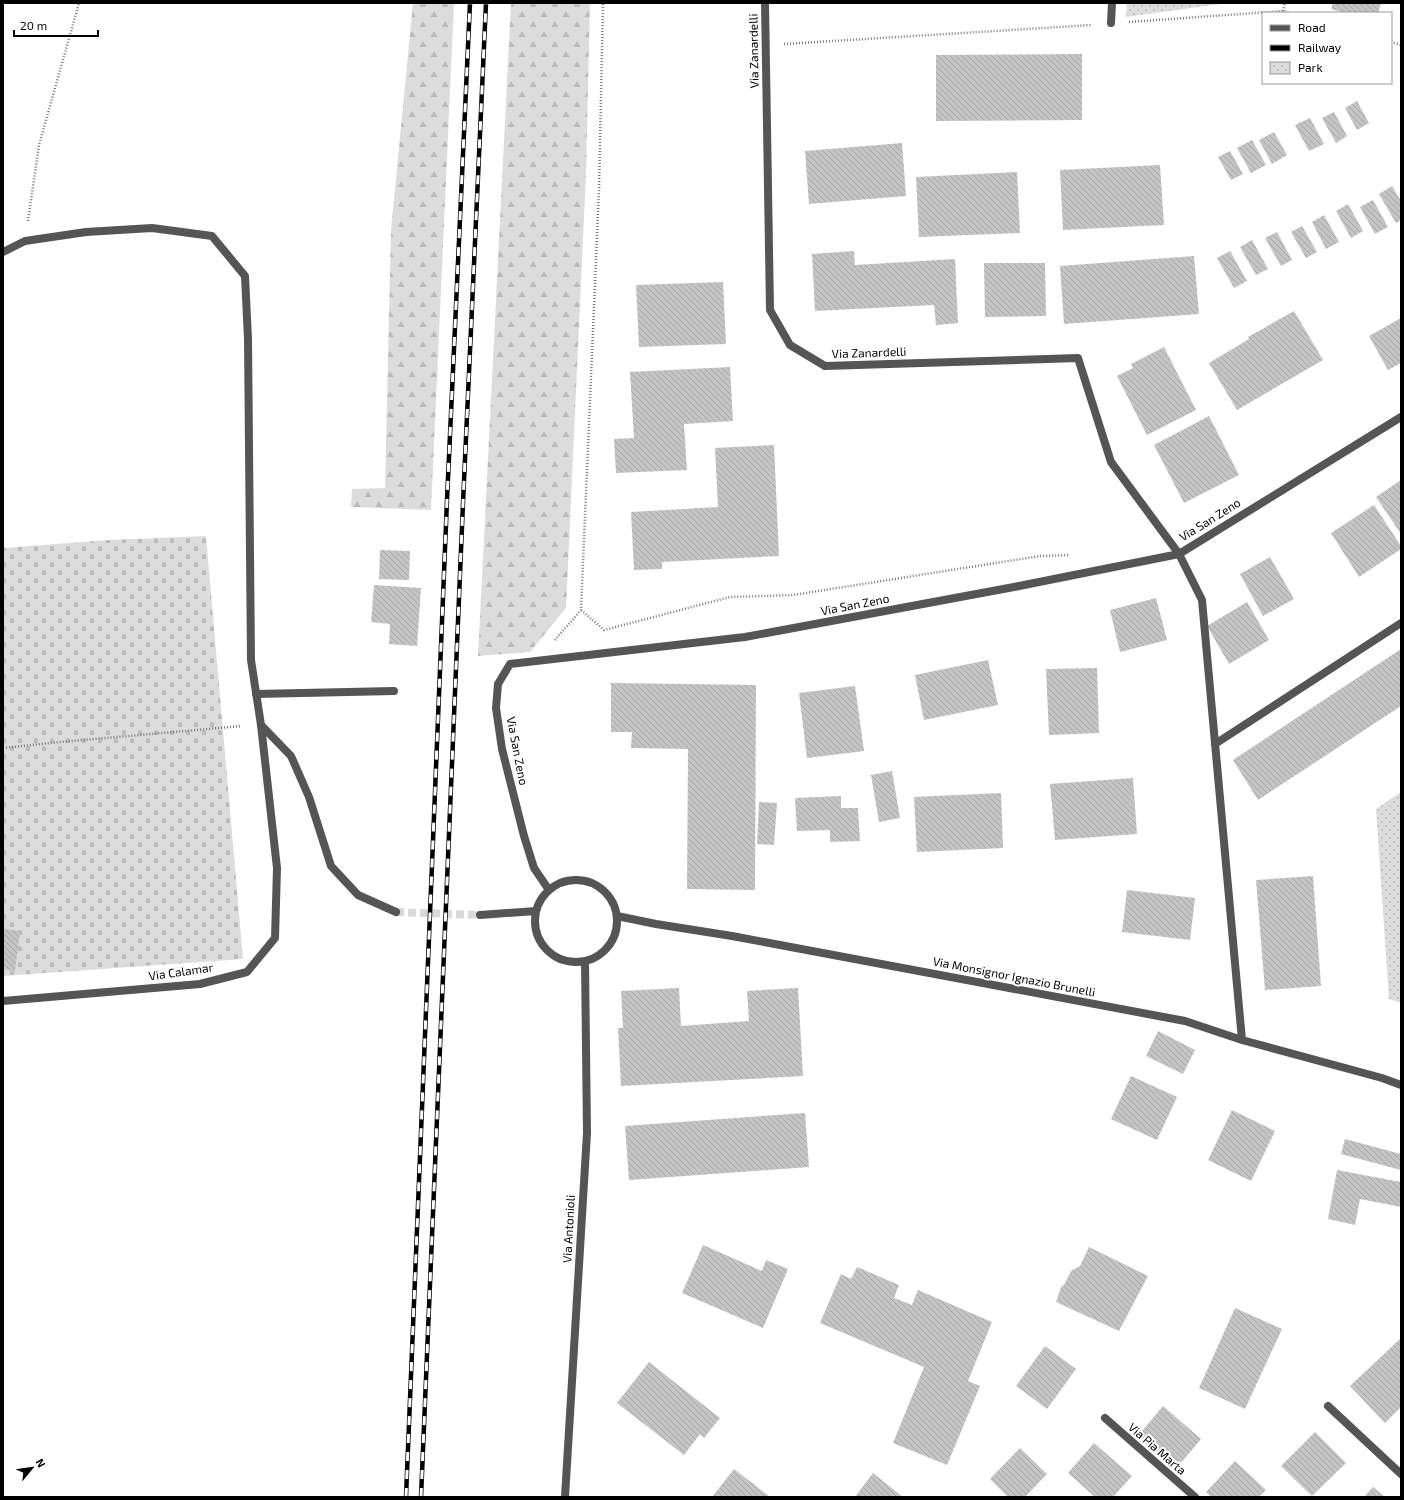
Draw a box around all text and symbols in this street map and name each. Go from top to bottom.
scale bar [14,12,98,38]
legend [1262,12,1392,84]
street label: Via Zanardelli [745,14,761,88]
text: 20 m [20,18,47,32]
text: Road [1298,20,1326,34]
text: Railway [1298,40,1342,54]
text: Park [1298,60,1323,74]
street label: Via Zanardelli [831,344,907,360]
street label: Via San Zeno [1176,495,1243,544]
street label: Via San Zeno [819,590,890,618]
street label: Via San Zeno [504,715,532,786]
street label: Via Monsignor Ignazio Brunelli [932,953,1097,999]
street label: Via Calamar [148,960,214,982]
street label: Via Antonioli [559,1194,577,1263]
street label: Via Pia Marta [1126,1419,1189,1477]
north arrow [12,1448,52,1488]
text: N [34,1456,49,1470]

